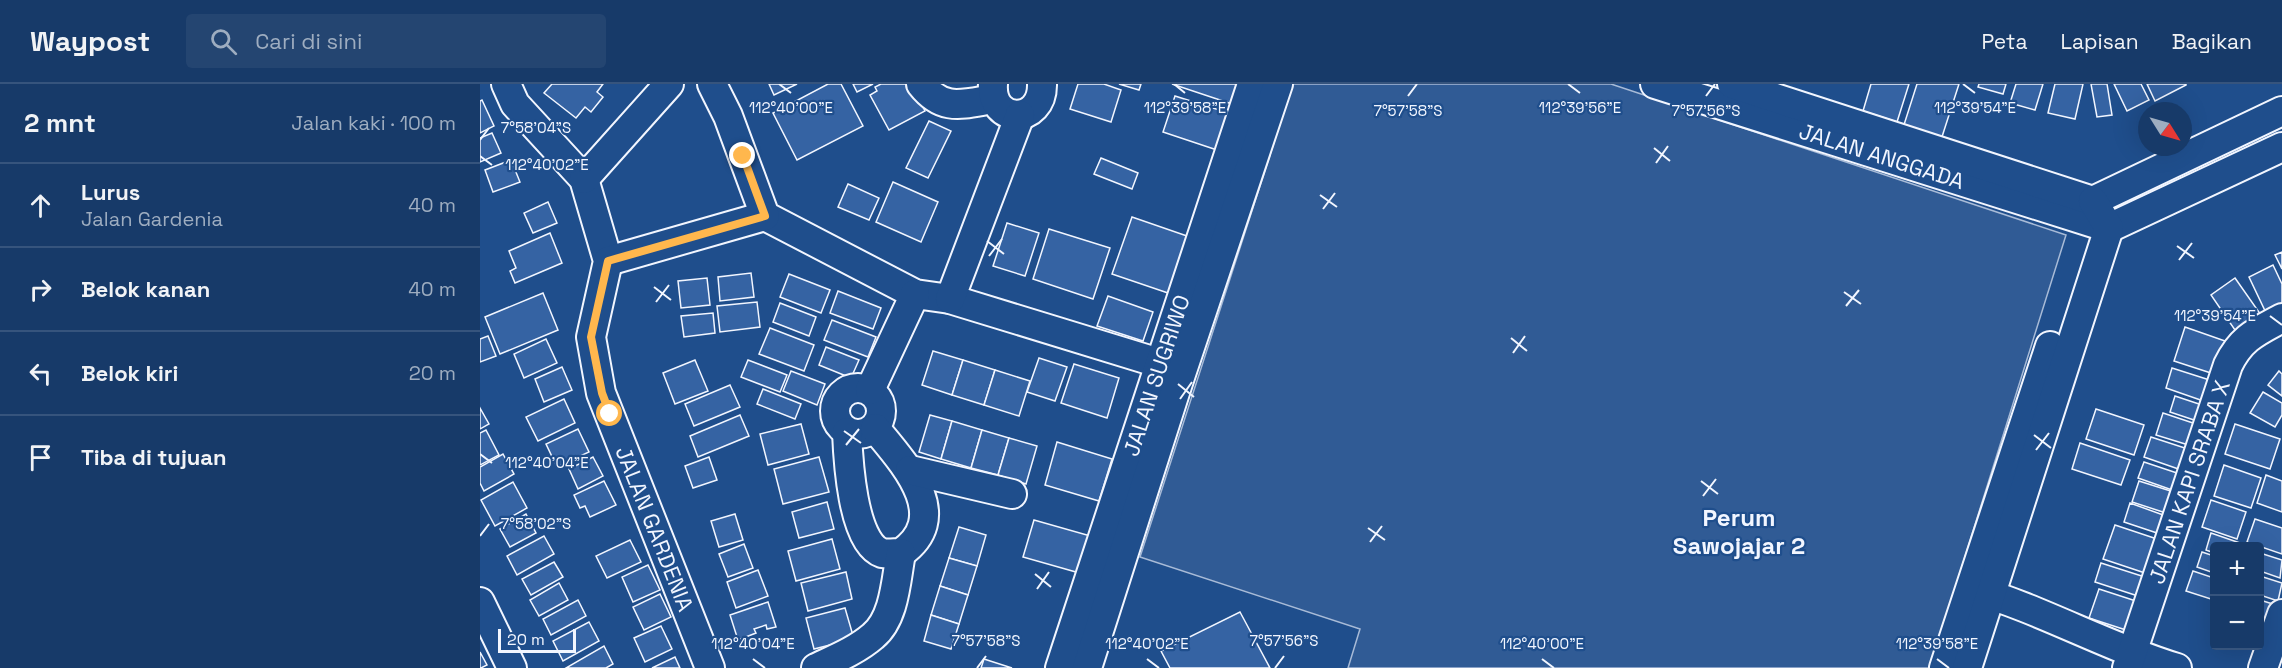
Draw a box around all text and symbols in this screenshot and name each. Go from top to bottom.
search box [186,14,606,68]
text: Waypost [30,23,150,59]
icon: search [207,25,240,58]
text: Cari di sini [255,27,362,55]
text: Peta [1982,28,2028,55]
text: Lapisan [2061,28,2139,55]
text: Bagikan [2172,28,2252,55]
text: 112°40'00"E [749,98,833,117]
text: 112°39'58"E [1144,98,1226,117]
text: 112°39'56"E [1539,98,1621,117]
text: 112°39'54"E [1934,98,2016,117]
text: 7°57'58"S [1373,101,1443,120]
text: 7°57'56"S [1672,101,1740,120]
north arrow [2138,102,2192,156]
text: 2 mnt [24,106,96,140]
text: Jalan kaki · 100 m [291,110,456,136]
street label: JALAN ANGGADA [1796,117,1968,195]
text: 7°58'04"S [501,118,571,137]
route end [729,142,755,168]
text: 112°40'02"E [505,155,589,174]
text: Lurus [81,178,140,206]
icon: ahead [24,189,57,222]
text: 40 m [408,192,456,218]
text: Jalan Gardenia [81,206,223,232]
icon: right [24,273,57,306]
text: Belok kanan [81,275,210,303]
text: 40 m [408,276,456,302]
street label: JALAN SUGRIWO [1117,291,1196,460]
text: 112°39'54"E [2174,306,2256,325]
icon: left [24,357,57,390]
text: Belok kiri [81,359,178,387]
text: 20 m [409,360,456,386]
street label: JALAN KAPI SRABA X [2142,377,2236,588]
route start [596,400,622,426]
icon: arrive [24,441,57,474]
street label: JALAN GARDENIA [609,442,700,616]
text: Tiba di tujuan [81,443,227,471]
text: 112°40'04"E [505,453,589,472]
district label: Perum Sawojajar 2 [1673,502,1805,561]
text: 7°58'02"S [501,514,571,533]
map controls [2210,542,2264,650]
button: + [2210,542,2264,596]
button: − [2210,596,2264,650]
scale bar [498,626,576,654]
text: 20 m [507,629,545,650]
text: 7°57'58"S [951,631,1021,650]
text: 7°57'56"S [1250,631,1318,650]
text: 112°40'04"E [711,634,795,653]
text: 112°40'02"E [1105,634,1189,653]
text: 112°40'00"E [1500,634,1584,653]
text: 112°39'58"E [1896,634,1978,653]

